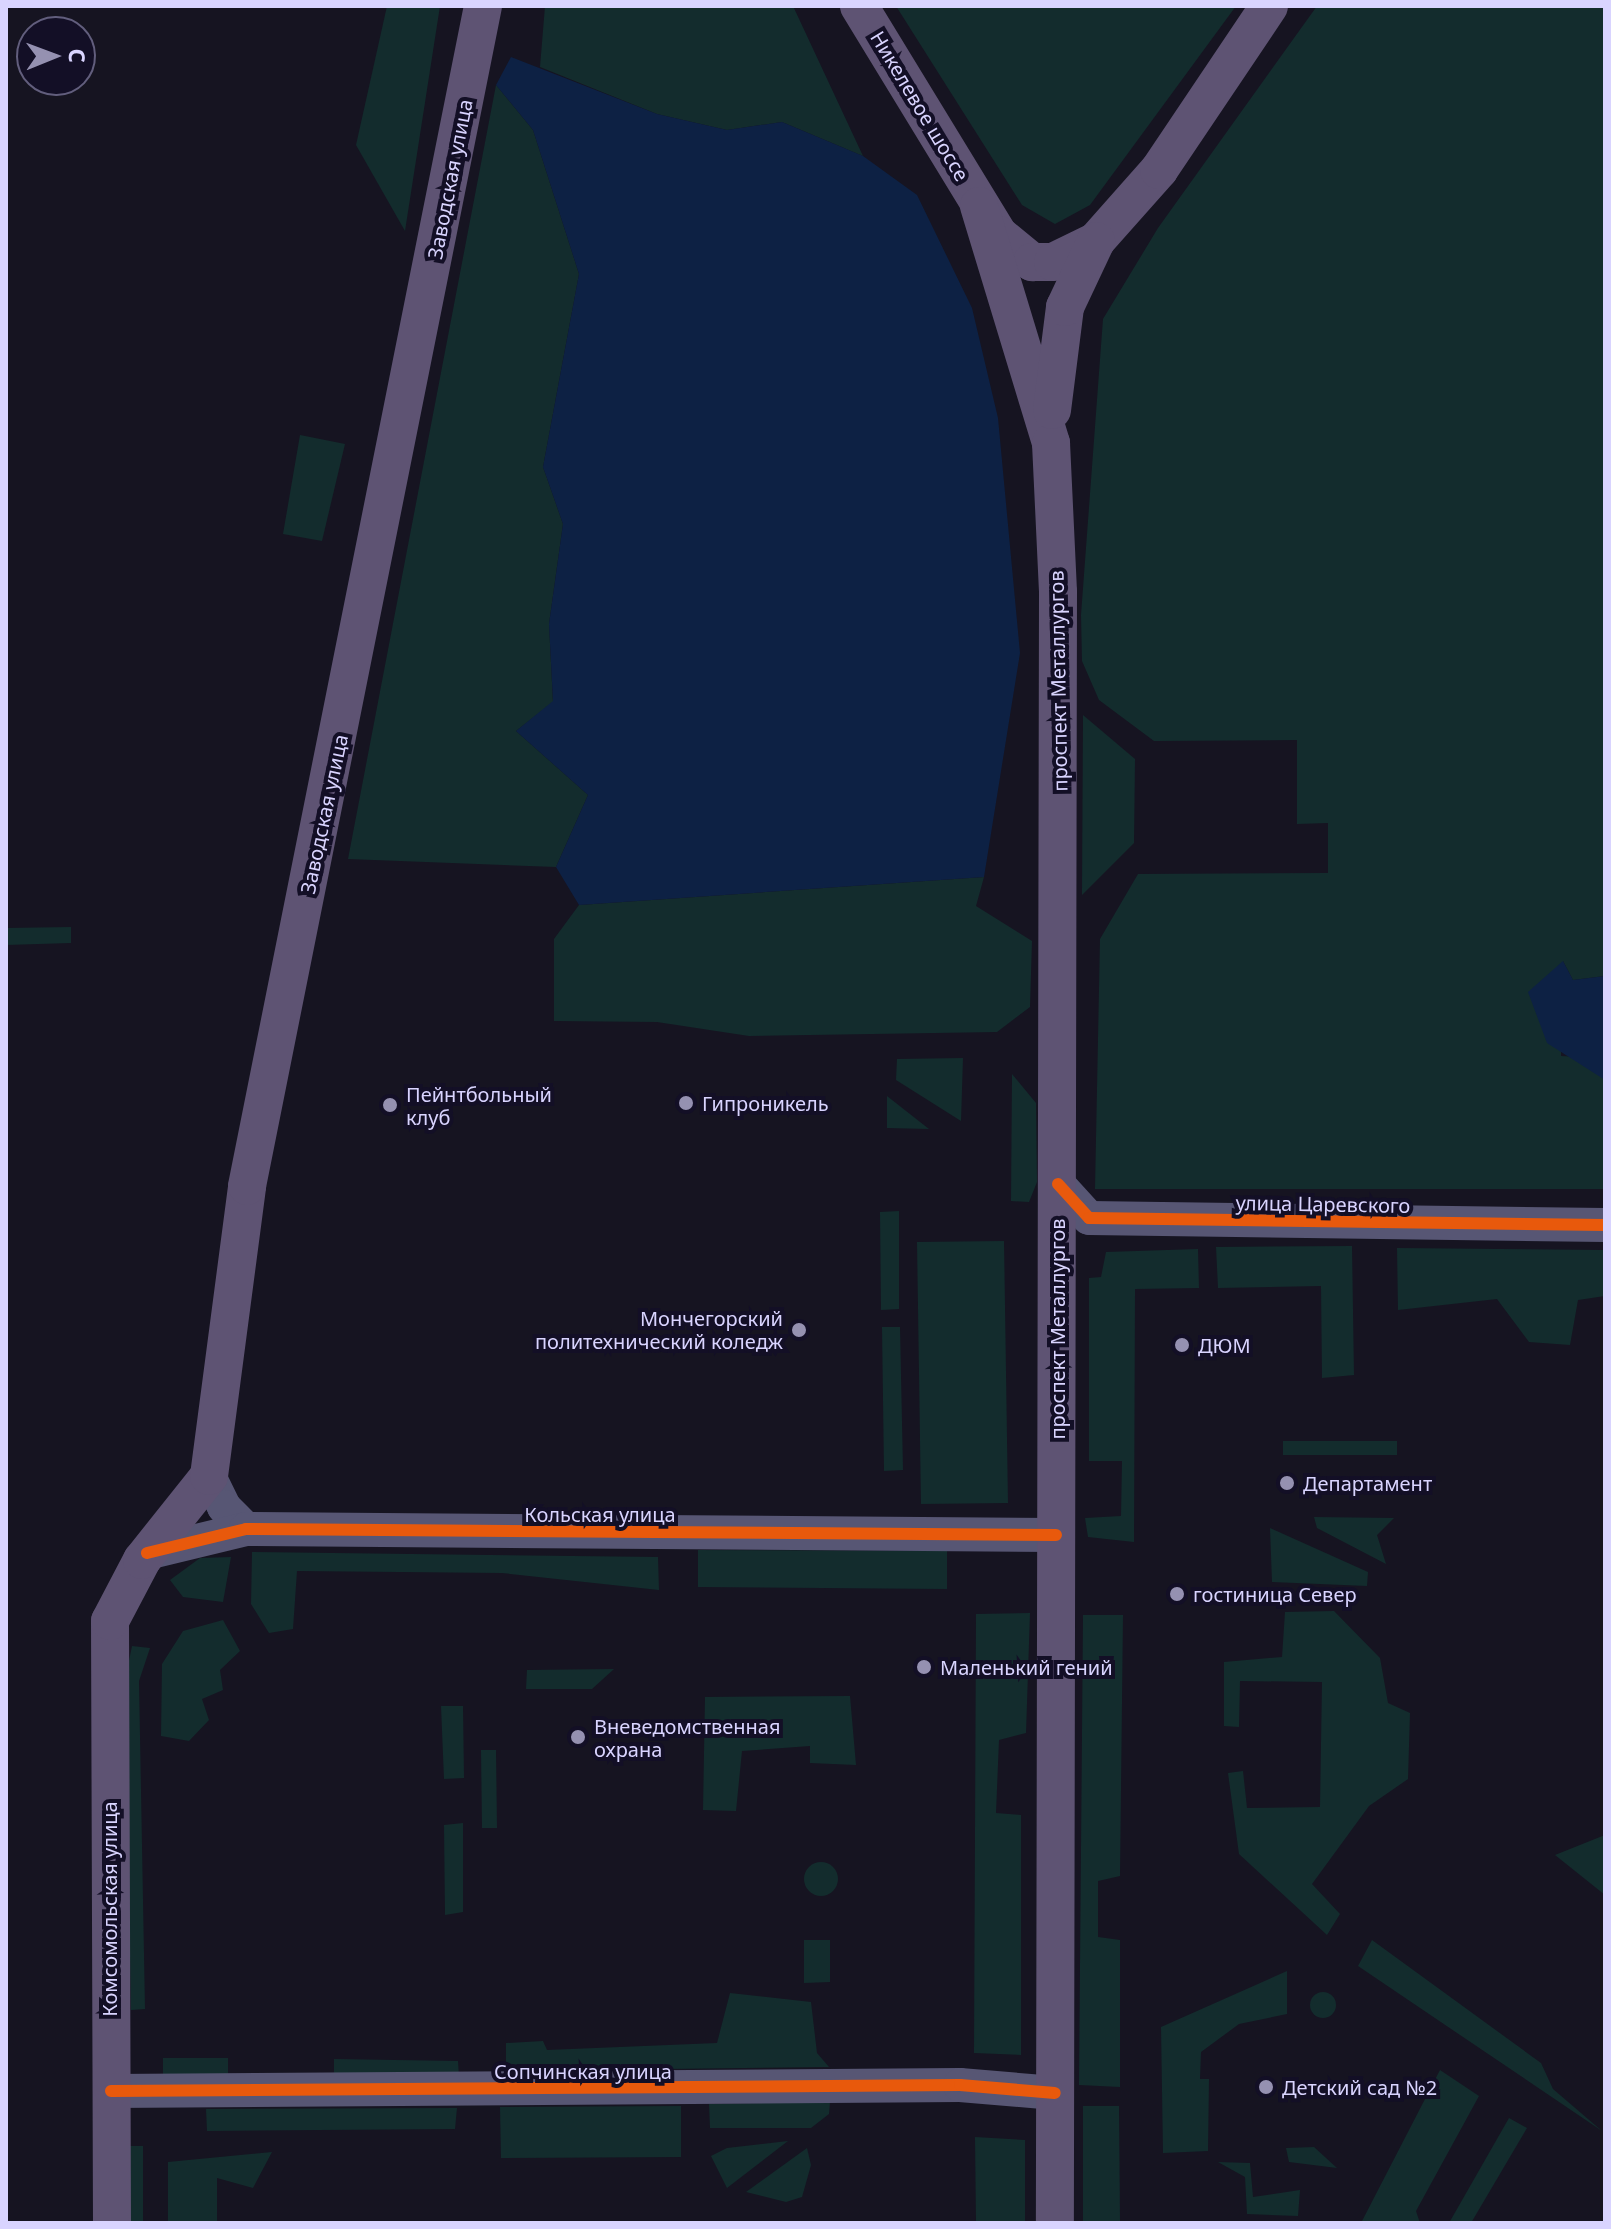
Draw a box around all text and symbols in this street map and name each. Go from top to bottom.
north arrow [16,16,96,96]
street label: Никелевое шоссе [866,27,974,185]
text: С [63,48,93,63]
street label: Заводская улица [423,97,477,261]
street label: проспект Металлургов [1044,570,1072,792]
street label: Заводская улица [295,732,353,896]
place label: Пейнтбольный клуб [406,1082,552,1129]
place label: Гипроникель [702,1091,829,1115]
marker: Гипроникель [677,1094,695,1112]
marker: Пейнтбольный клуб [381,1096,399,1114]
street label: улица Царевского [1235,1190,1411,1218]
street label: проспект Металлургов [1045,1218,1069,1440]
place label: Мончегорский политехнический коледж [535,1306,783,1353]
marker: Мончегорский политехнический коледж [790,1321,808,1339]
place label: ДЮМ [1198,1333,1251,1357]
marker: ДЮМ [1173,1336,1191,1354]
place label: Департамент [1303,1471,1432,1495]
marker: Департамент [1278,1474,1296,1492]
street label: Кольская улица [524,1502,676,1526]
place label: гостиница Север [1193,1582,1357,1606]
marker: гостиница Север [1168,1585,1186,1603]
place label: Маленький гений [940,1655,1113,1679]
marker: Маленький гений [915,1658,933,1676]
place label: Вневедомственная охрана [594,1714,780,1761]
marker: Вневедомственная охрана [569,1728,587,1746]
street label: Комсомольская улица [97,1801,121,2017]
street label: Сопчинская улица [494,2059,672,2083]
place label: Детский сад №2 [1282,2075,1437,2099]
marker: Детский сад №2 [1257,2078,1275,2096]

